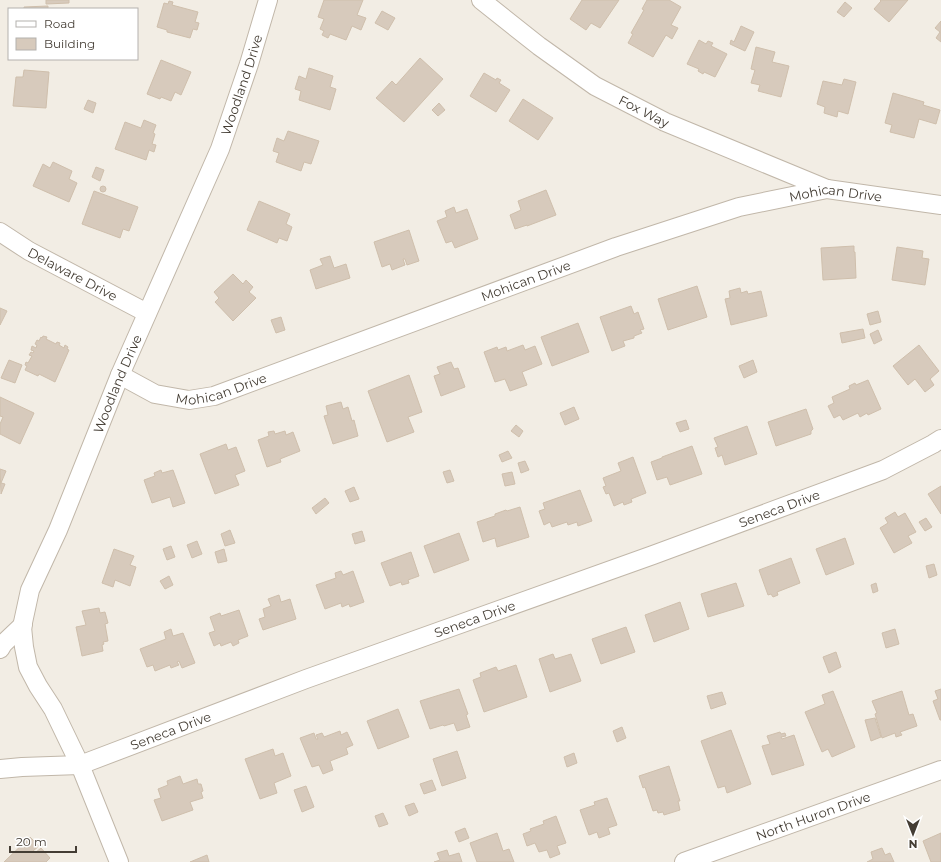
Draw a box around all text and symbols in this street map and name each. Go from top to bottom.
legend [8,8,138,60]
text: Road [44,16,75,31]
street label: Woodland Drive [217,32,265,137]
text: Building [44,36,95,51]
street label: Fox Way [616,92,672,131]
street label: Mohican Drive [788,181,883,205]
street label: Delaware Drive [25,244,120,304]
street label: Mohican Drive [479,257,573,304]
street label: Woodland Drive [90,332,145,435]
street label: Mohican Drive [174,369,269,408]
street label: Seneca Drive [737,486,822,531]
street label: Seneca Drive [432,597,517,641]
street label: Seneca Drive [128,708,213,753]
street label: North Huron Drive [754,788,873,844]
north arrow [893,814,933,854]
scale bar [10,828,76,854]
text: 20 m [16,834,47,849]
text: N [909,837,917,851]

